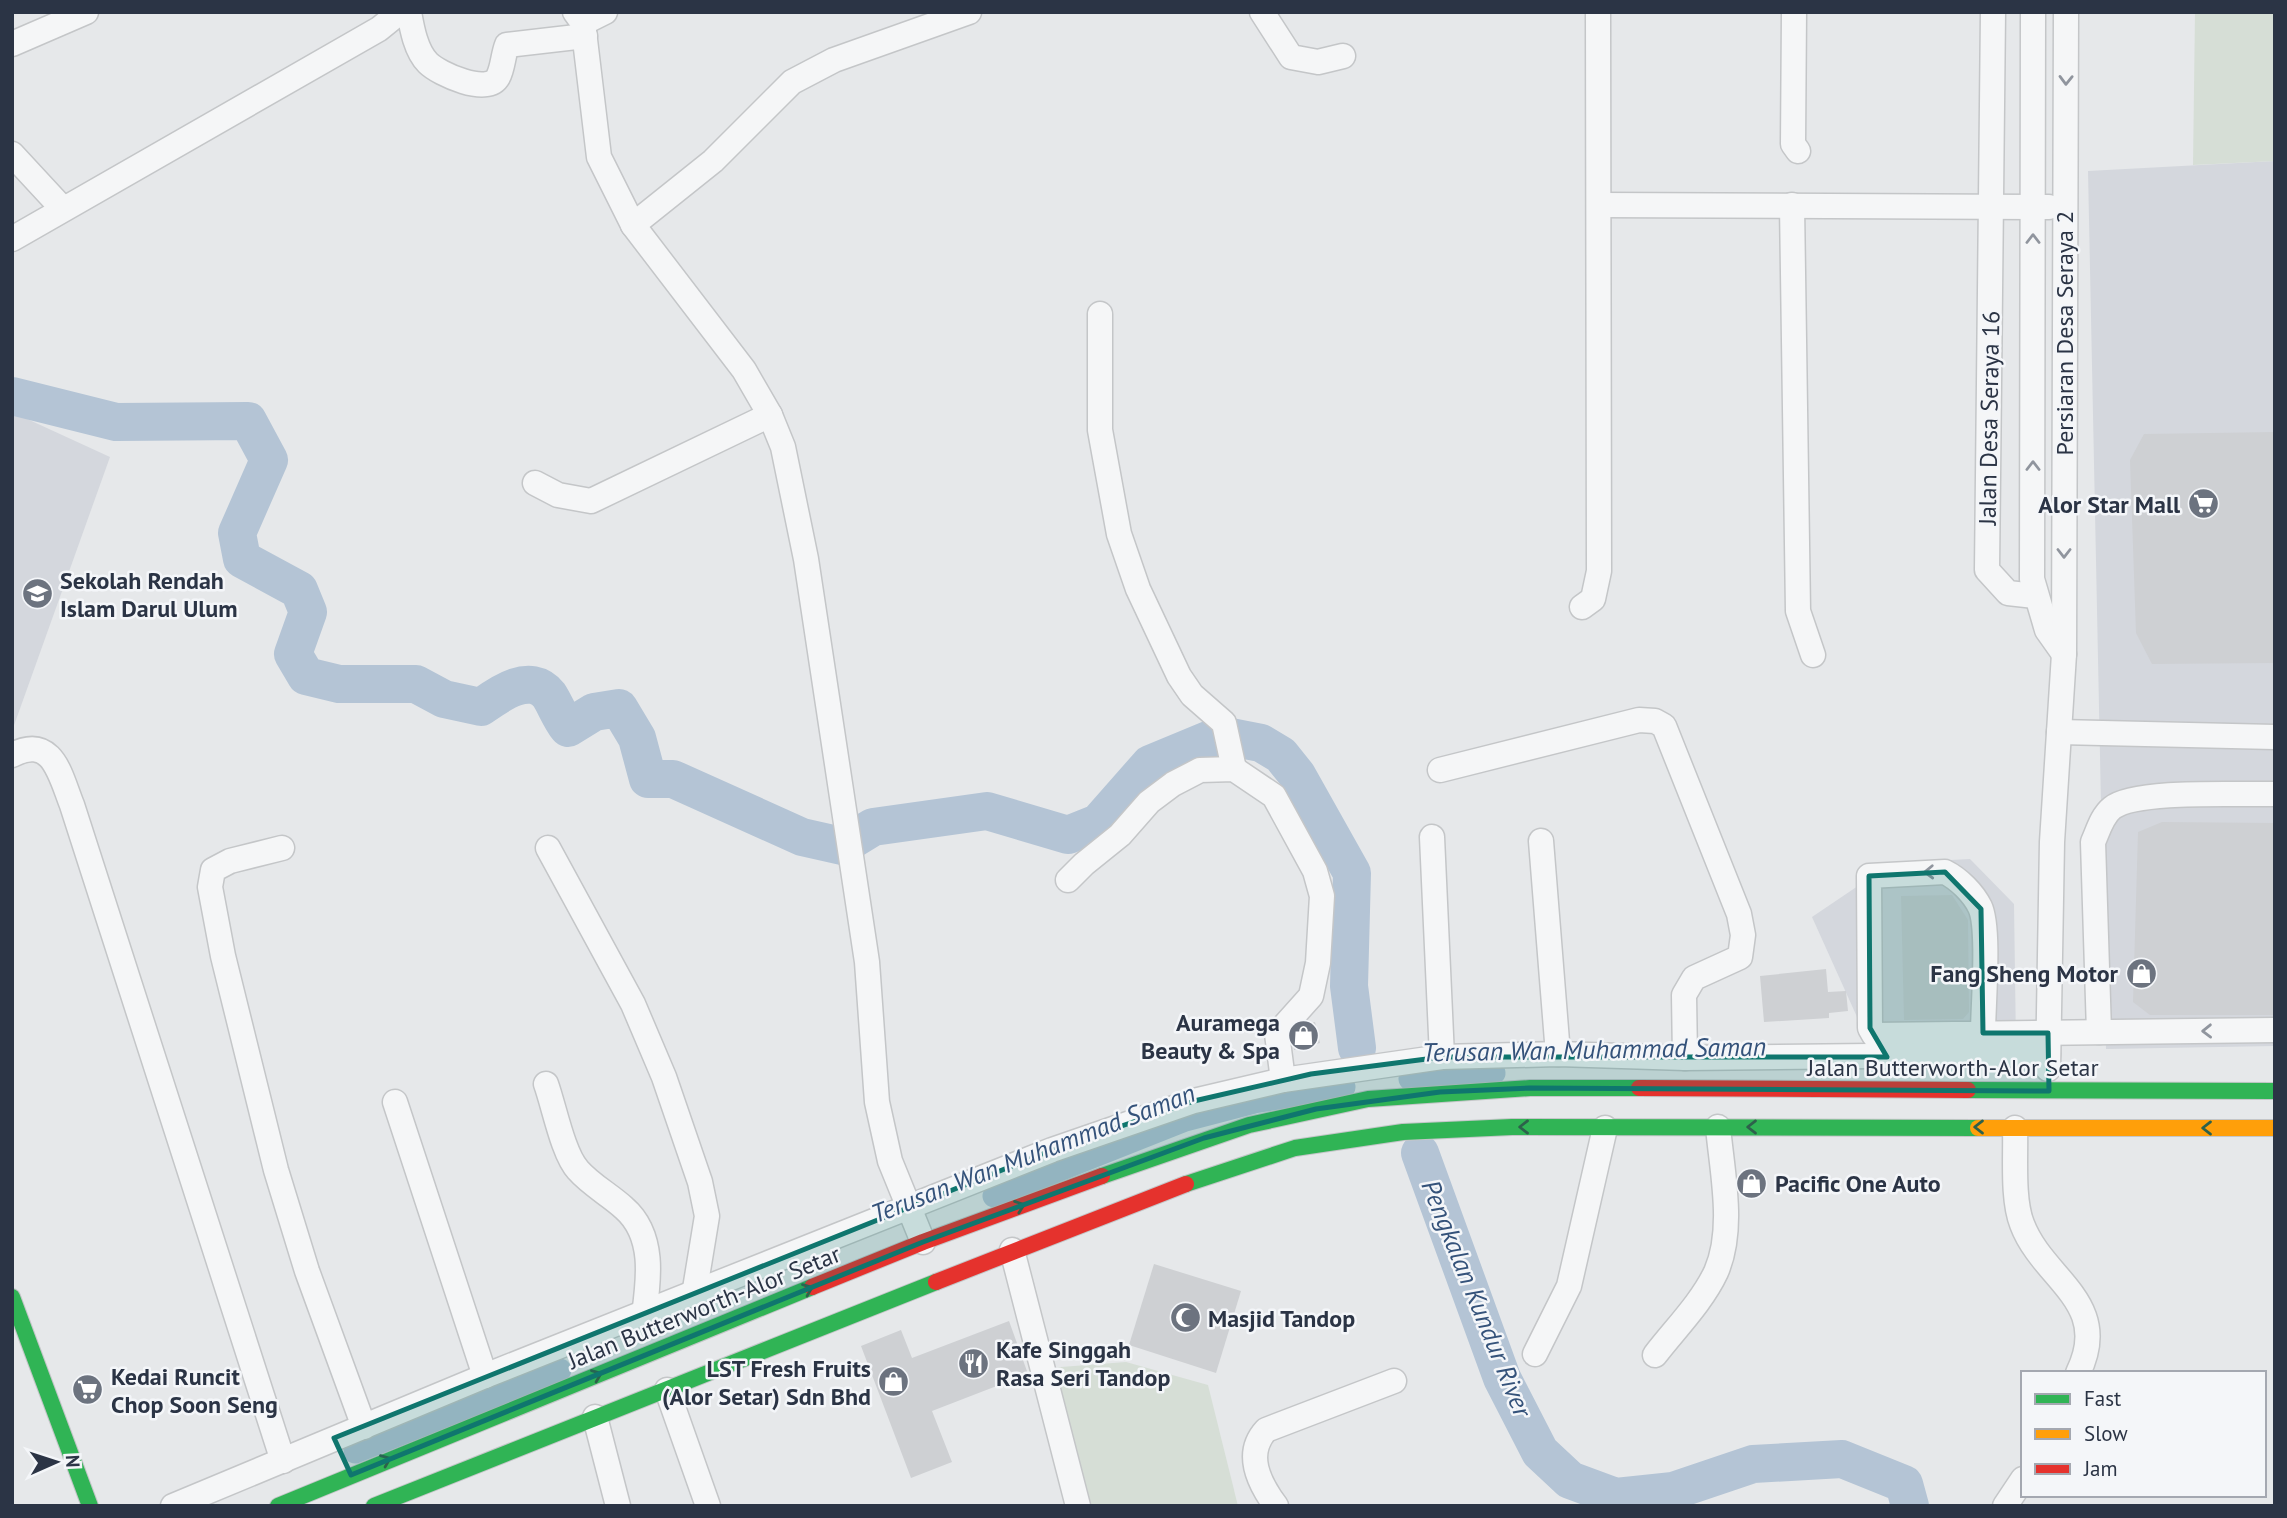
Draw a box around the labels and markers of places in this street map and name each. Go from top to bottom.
supermarket icon: Alor Star Mall [2186,487,2220,521]
place label: Alor Star Mall [2038,489,2181,520]
place label: Sekolah Rendah Islam Darul Ulum [60,565,238,624]
school or university icon: Sekolah Rendah Islam Darul Ulum [20,577,54,611]
shop icon: Fang Sheng Motor [2124,956,2158,990]
place label: Fang Sheng Motor [1930,958,2119,989]
place label: Auramega Beauty & Spa [1141,1007,1280,1066]
shop icon: Auramega Beauty & Spa [1286,1019,1320,1053]
shop icon: Pacific One Auto [1735,1166,1769,1200]
place label: Pacific One Auto [1775,1168,1941,1199]
mosque icon: Masjid Tandop [1168,1301,1202,1335]
place label: Masjid Tandop [1208,1303,1355,1334]
place label: Kafe Singgah Rasa Seri Tandop [996,1334,1170,1393]
restaurant icon: Kafe Singgah Rasa Seri Tandop [956,1346,990,1380]
place label: LST Fresh Fruits (Alor Setar) Sdn Bhd [662,1353,871,1412]
place label: Kedai Runcit Chop Soon Seng [111,1361,278,1420]
shop icon: LST Fresh Fruits (Alor Setar) Sdn Bhd [877,1365,911,1399]
supermarket icon: Kedai Runcit Chop Soon Seng [71,1373,105,1407]

